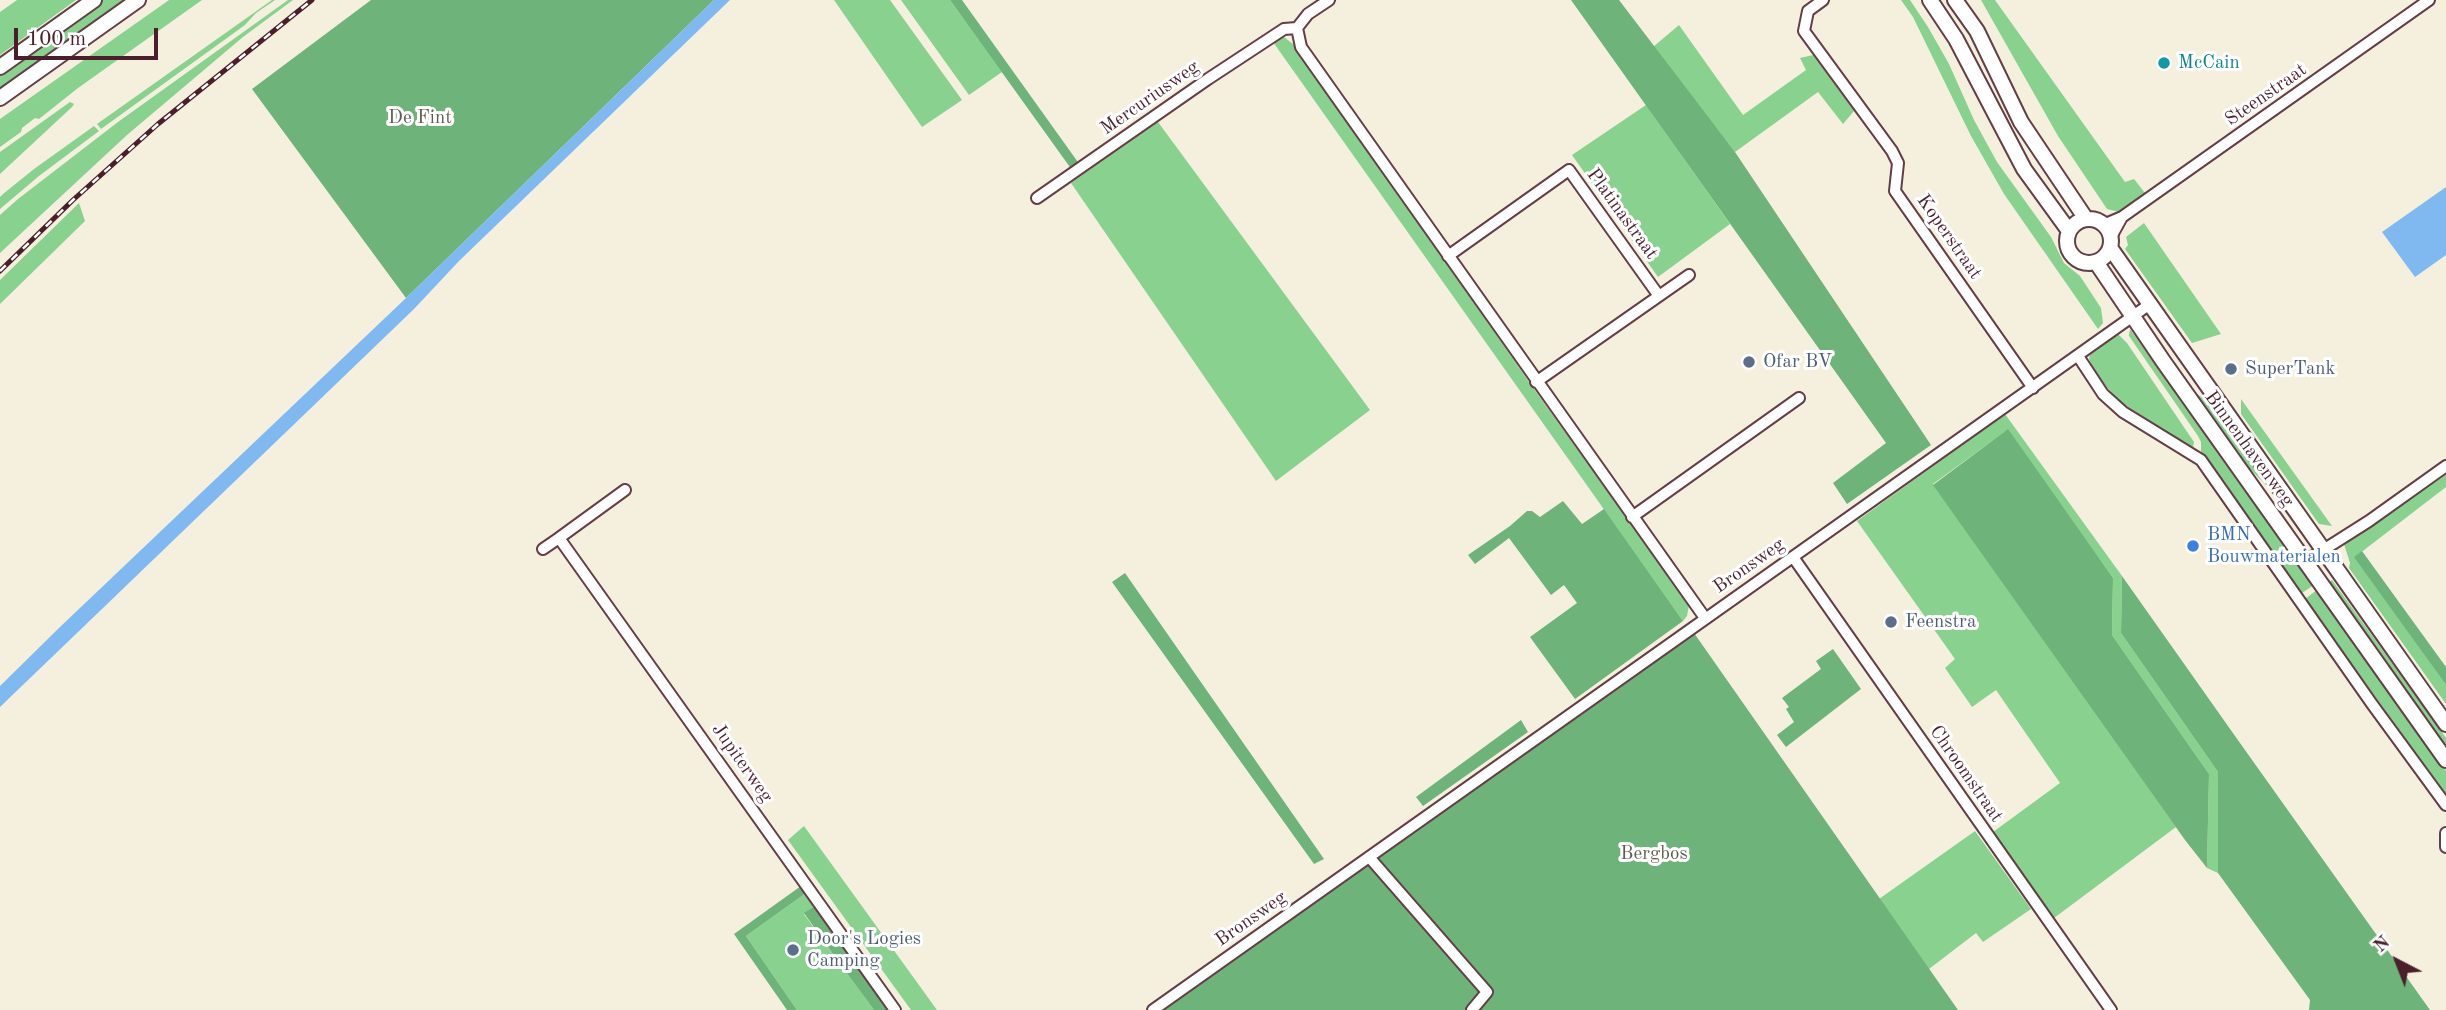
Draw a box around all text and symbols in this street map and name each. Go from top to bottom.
scale bar [18,14,161,58]
text: 100 m [27,29,86,50]
place label: McCain [2178,52,2240,74]
marker: McCain [2156,55,2172,71]
street label: Mercuriusweg [1096,56,1204,140]
street label: Steenstraat [2221,59,2311,131]
park label: De Fint [388,107,452,129]
street label: Platinastraat [1581,164,1663,264]
street label: Koperstraat [1911,190,1987,284]
place label: Ofar BV [1763,351,1832,373]
marker: Ofar BV [1741,354,1757,370]
place label: SuperTank [2245,358,2335,380]
marker: SuperTank [2223,361,2239,377]
street label: Binnenhavenweg [2199,387,2299,511]
place label: BMN Bouwmaterialen [2207,524,2341,568]
street label: Bronsweg [1709,533,1789,599]
marker: BMN Bouwmaterialen [2185,538,2201,554]
place label: Feenstra [1905,611,1976,633]
marker: Feenstra [1883,614,1899,630]
street label: Jupiterweg [706,719,778,807]
street label: Chroomstraat [1924,721,2008,827]
park label: Bergbos [1620,843,1688,865]
street label: Bronsweg [1211,886,1291,952]
north arrow [2362,926,2432,996]
place label: Door's Logies Camping [807,928,921,972]
text: N [2371,933,2394,957]
marker: Door's Logies Camping [785,942,801,958]

